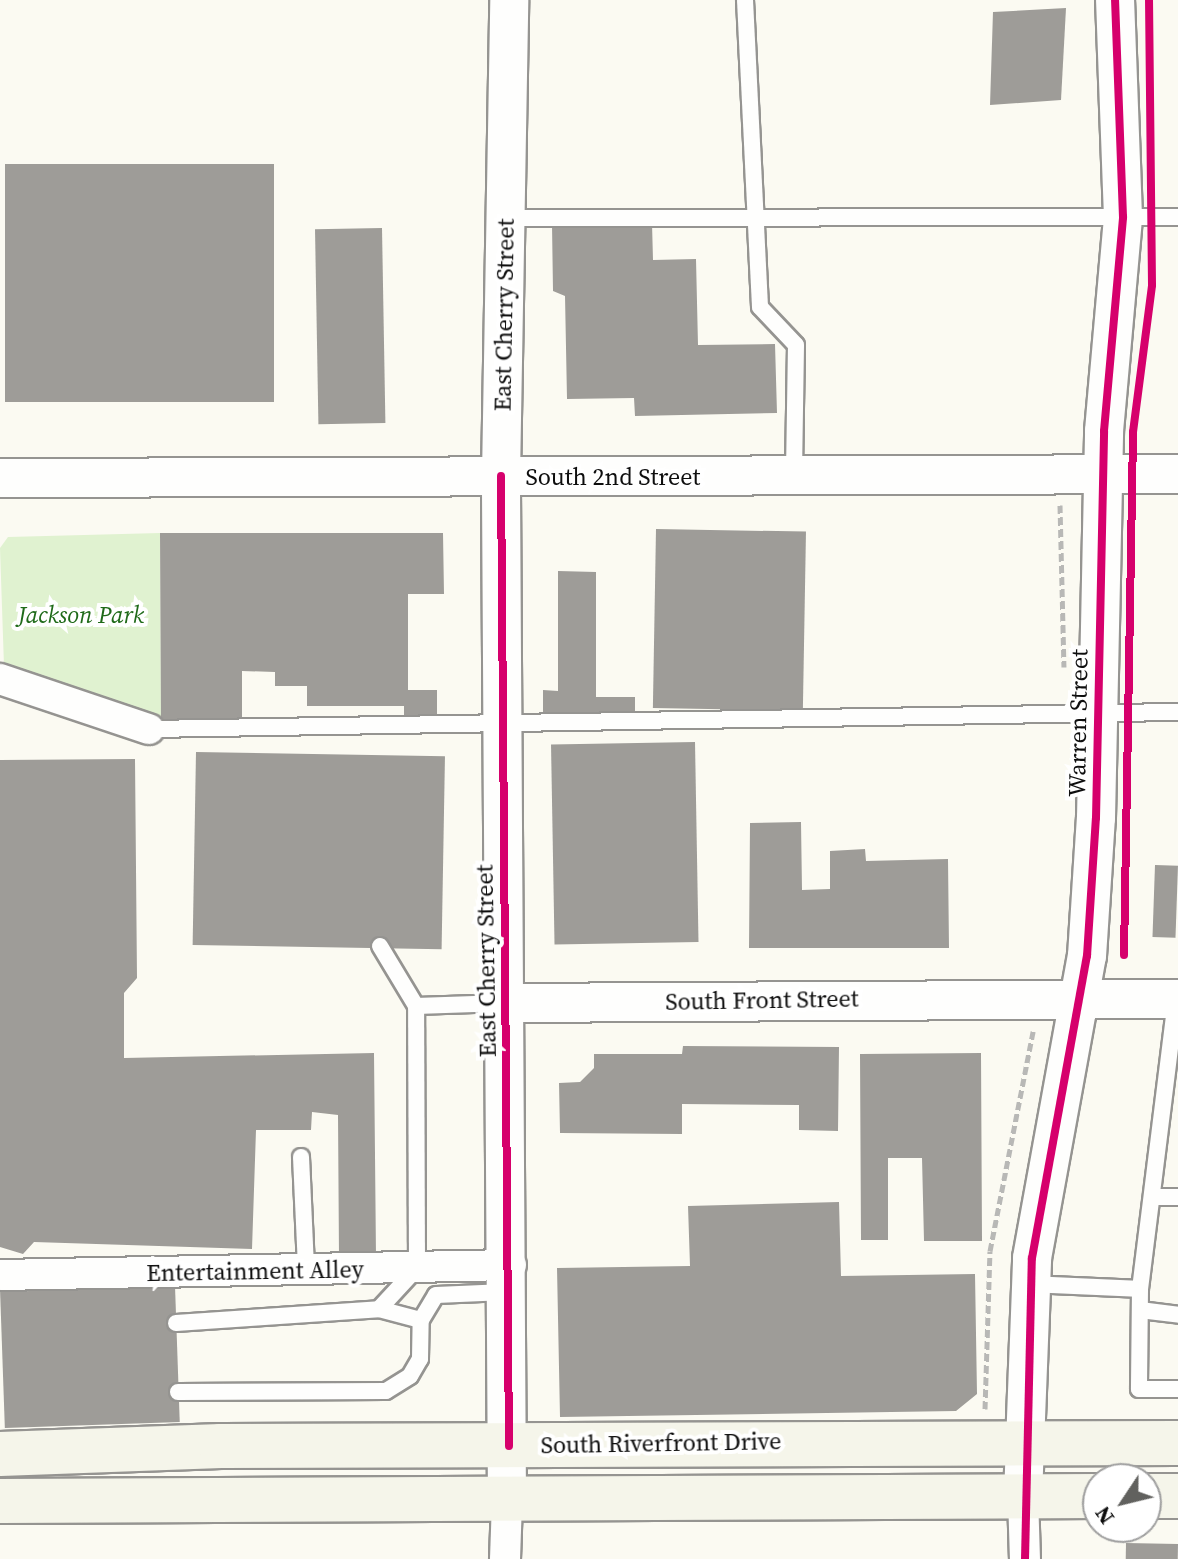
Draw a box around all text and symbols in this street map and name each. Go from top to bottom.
street label: East Cherry Street [488,218,520,412]
street label: South 2nd Street [526,463,700,491]
park label: Jackson Park [18,601,144,629]
street label: Warren Street [1062,649,1094,797]
street label: East Cherry Street [470,864,502,1058]
street label: South Front Street [665,984,859,1016]
street label: Entertainment Alley [146,1255,364,1287]
street label: South Riverfront Drive [540,1427,782,1459]
north arrow [1082,1463,1162,1543]
text: N [1087,1500,1121,1531]

